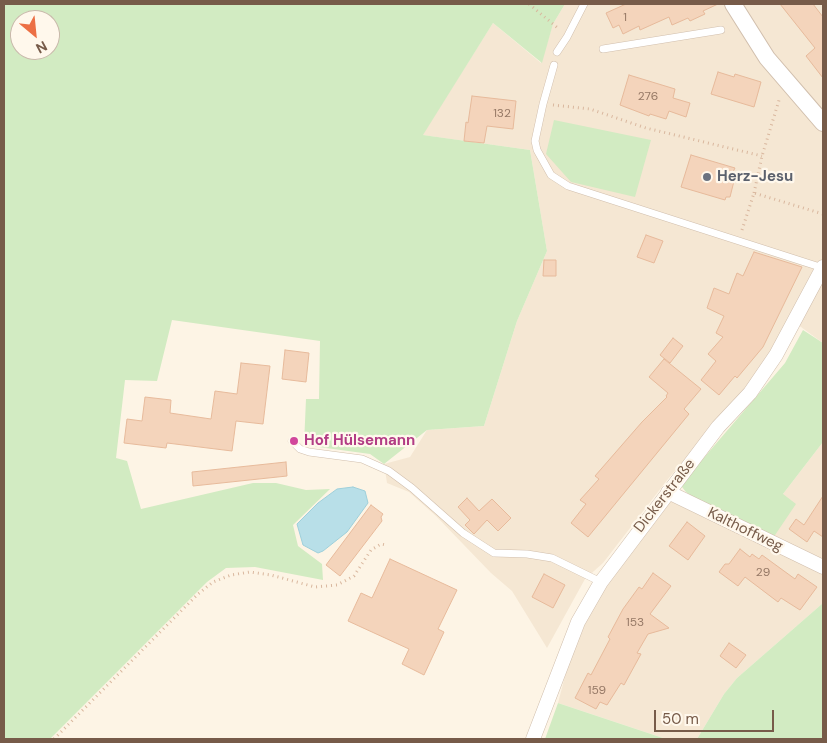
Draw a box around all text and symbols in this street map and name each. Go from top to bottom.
north arrow [10,10,60,60]
house number: 1 [623,11,627,25]
text: N [33,37,50,58]
house number: 276 [638,90,658,104]
house number: 132 [493,107,511,121]
place label: Herz-Jesu [717,168,793,186]
marker: Herz-Jesu [701,171,713,183]
place label: Hof Hülsemann [304,432,415,450]
marker: Hof Hülsemann [288,435,300,447]
street label: Dickerstraße [631,456,699,536]
street label: Kalthoffweg [704,504,786,556]
house number: 29 [756,566,770,580]
house number: 153 [626,616,644,630]
house number: 159 [588,684,606,698]
scale bar [657,700,777,732]
text: 50 m [662,709,699,729]

